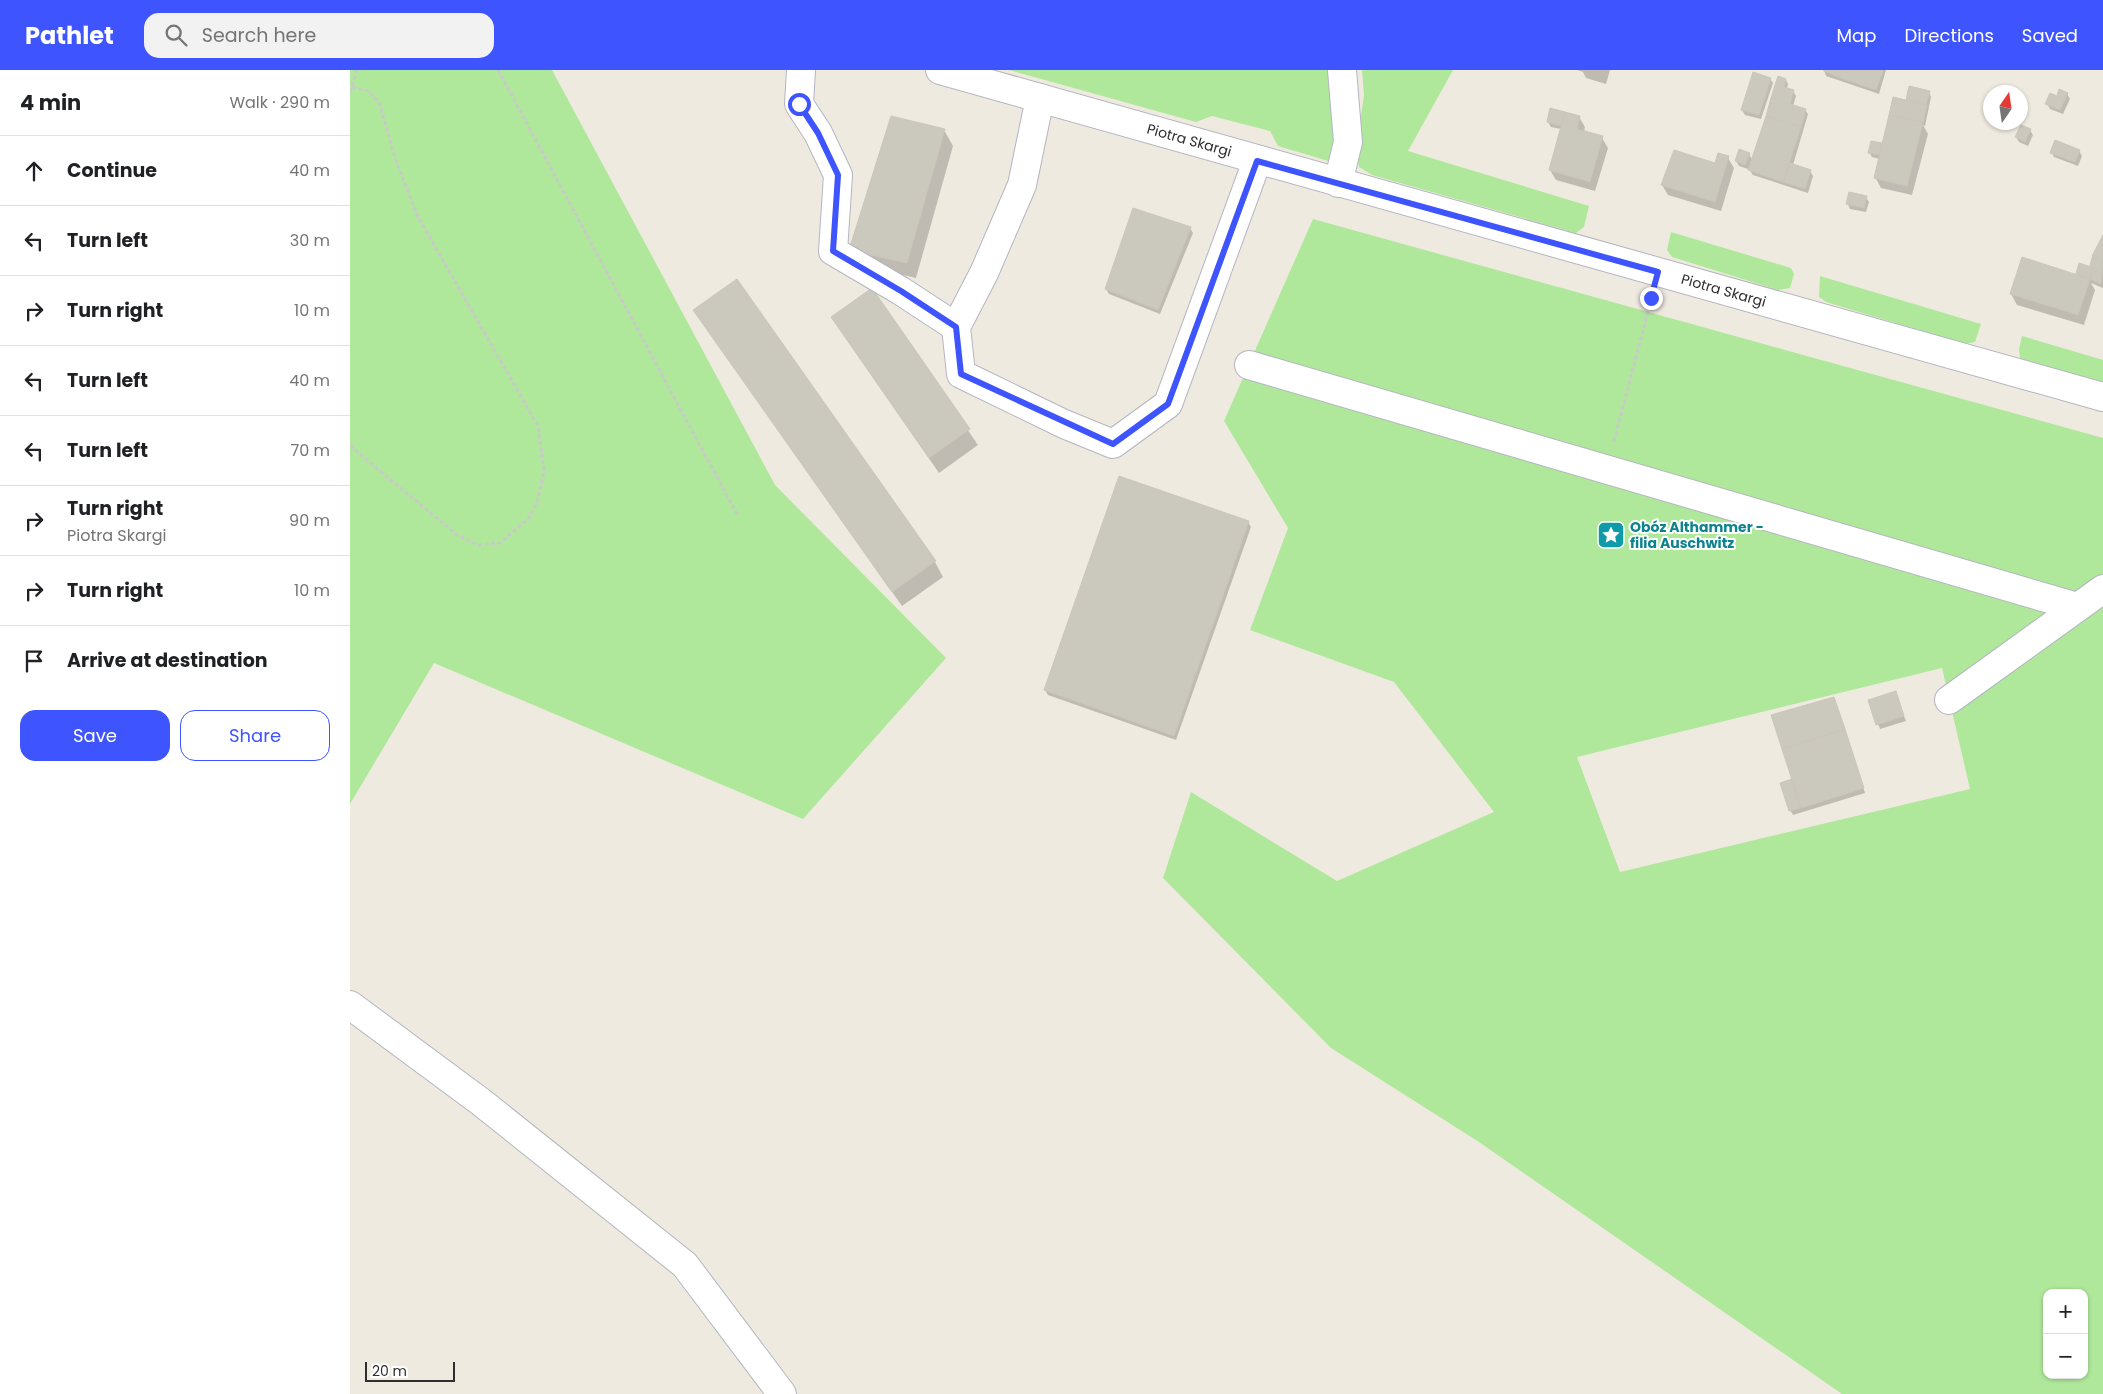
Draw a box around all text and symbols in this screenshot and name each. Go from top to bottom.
search box [144,13,494,58]
text: Pathlet [25,19,114,52]
icon: search [162,21,190,49]
text: Search here [202,22,316,49]
text: Map [1837,23,1876,48]
text: Directions [1904,23,1994,48]
text: Saved [2022,23,2078,48]
north arrow [1983,85,2028,130]
text: 4 min [20,88,81,117]
text: Walk · 290 m [229,91,330,114]
route start [788,93,811,116]
street label: Piotra Skargi [1145,119,1234,162]
icon: ahead [20,157,48,185]
text: Continue [67,157,157,184]
text: 40 m [289,159,330,182]
icon: left [20,227,48,255]
text: Turn left [67,227,148,254]
text: 30 m [290,229,330,252]
street label: Piotra Skargi [1679,269,1768,312]
route end [1640,287,1663,310]
icon: right [20,297,48,325]
text: Turn right [67,297,163,324]
text: 10 m [294,299,330,322]
icon: left [20,367,48,395]
text: Turn left [67,367,148,394]
text: 40 m [289,369,330,392]
icon: left [20,437,48,465]
text: Turn left [67,437,148,464]
text: 70 m [290,439,330,462]
text: Turn right [67,495,163,522]
icon: right [20,507,48,535]
text: 90 m [289,509,330,532]
place label: Obóz Althammer - filia Auschwitz [1630,517,1764,553]
place icon: Obóz Althammer - filia Auschwitz [1596,520,1626,550]
text: Piotra Skargi [67,524,167,547]
icon: right [20,577,48,605]
text: Turn right [67,577,163,604]
text: 10 m [294,579,330,602]
icon: arrive [20,647,48,675]
text: Arrive at destination [67,647,268,674]
button: Save [20,710,170,761]
button: Share [180,710,330,761]
map controls [2043,1289,2088,1379]
button: + [2043,1289,2088,1334]
button: − [2043,1334,2088,1379]
scale bar [365,1359,455,1382]
text: 20 m [372,1361,407,1381]

